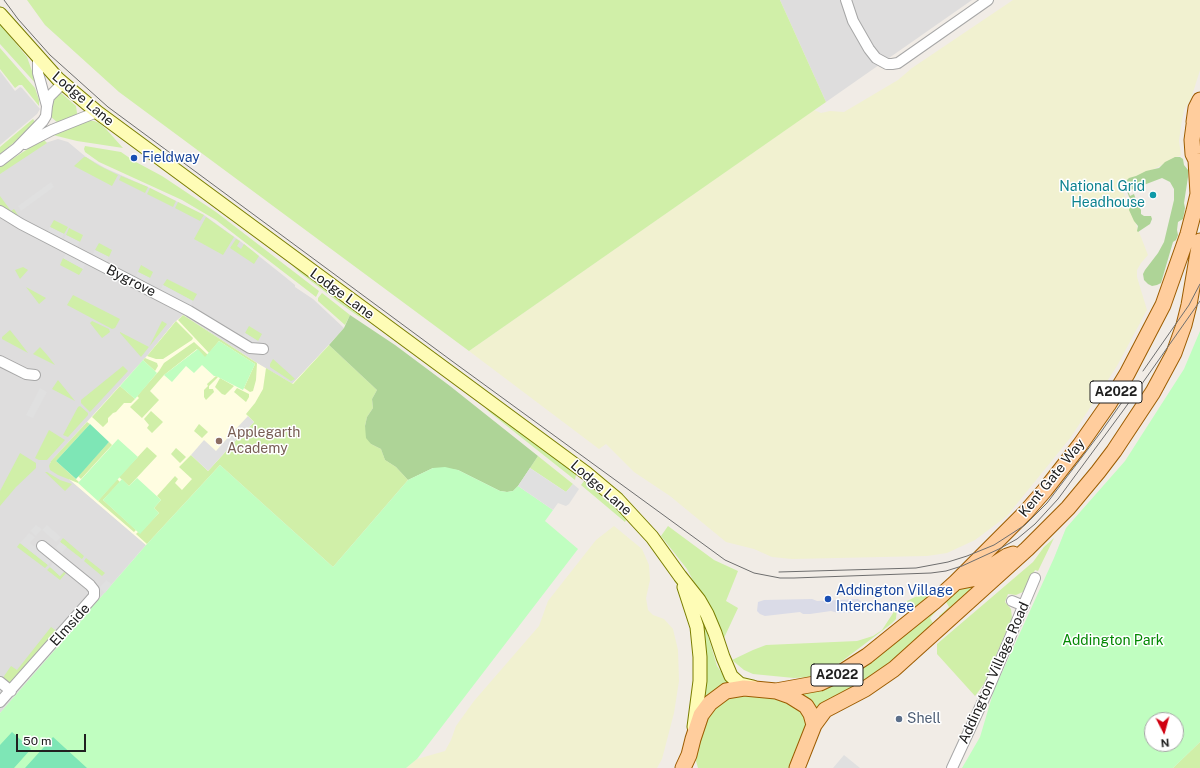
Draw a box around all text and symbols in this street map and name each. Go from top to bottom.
street label: Lodge Lane [49,68,117,130]
place label: Fieldway [142,150,200,166]
marker: Fieldway [129,153,139,163]
place label: National Grid Headhouse [1059,179,1145,212]
marker: National Grid Headhouse [1148,190,1158,200]
street label: Bygrove [103,261,159,301]
street label: Lodge Lane [307,265,377,323]
road number: A2022 [1090,381,1142,403]
place label: Applegarth Academy [227,425,300,458]
marker: Applegarth Academy [214,436,224,446]
street label: Kent Gate Way [1015,436,1089,520]
street label: Lodge Lane [567,457,635,519]
place label: Addington Village Interchange [836,583,953,616]
marker: Addington Village Interchange [823,594,833,604]
street label: Addington Village Road [955,599,1033,747]
street label: Elmside [47,600,93,650]
park label: Addington Park [1062,633,1164,649]
road number: A2022 [811,664,863,686]
place label: Shell [907,711,941,727]
north arrow [1144,712,1184,752]
marker: Shell [894,714,904,724]
scale bar [18,726,88,752]
text: 50 m [23,734,51,748]
text: N [1160,737,1170,749]

